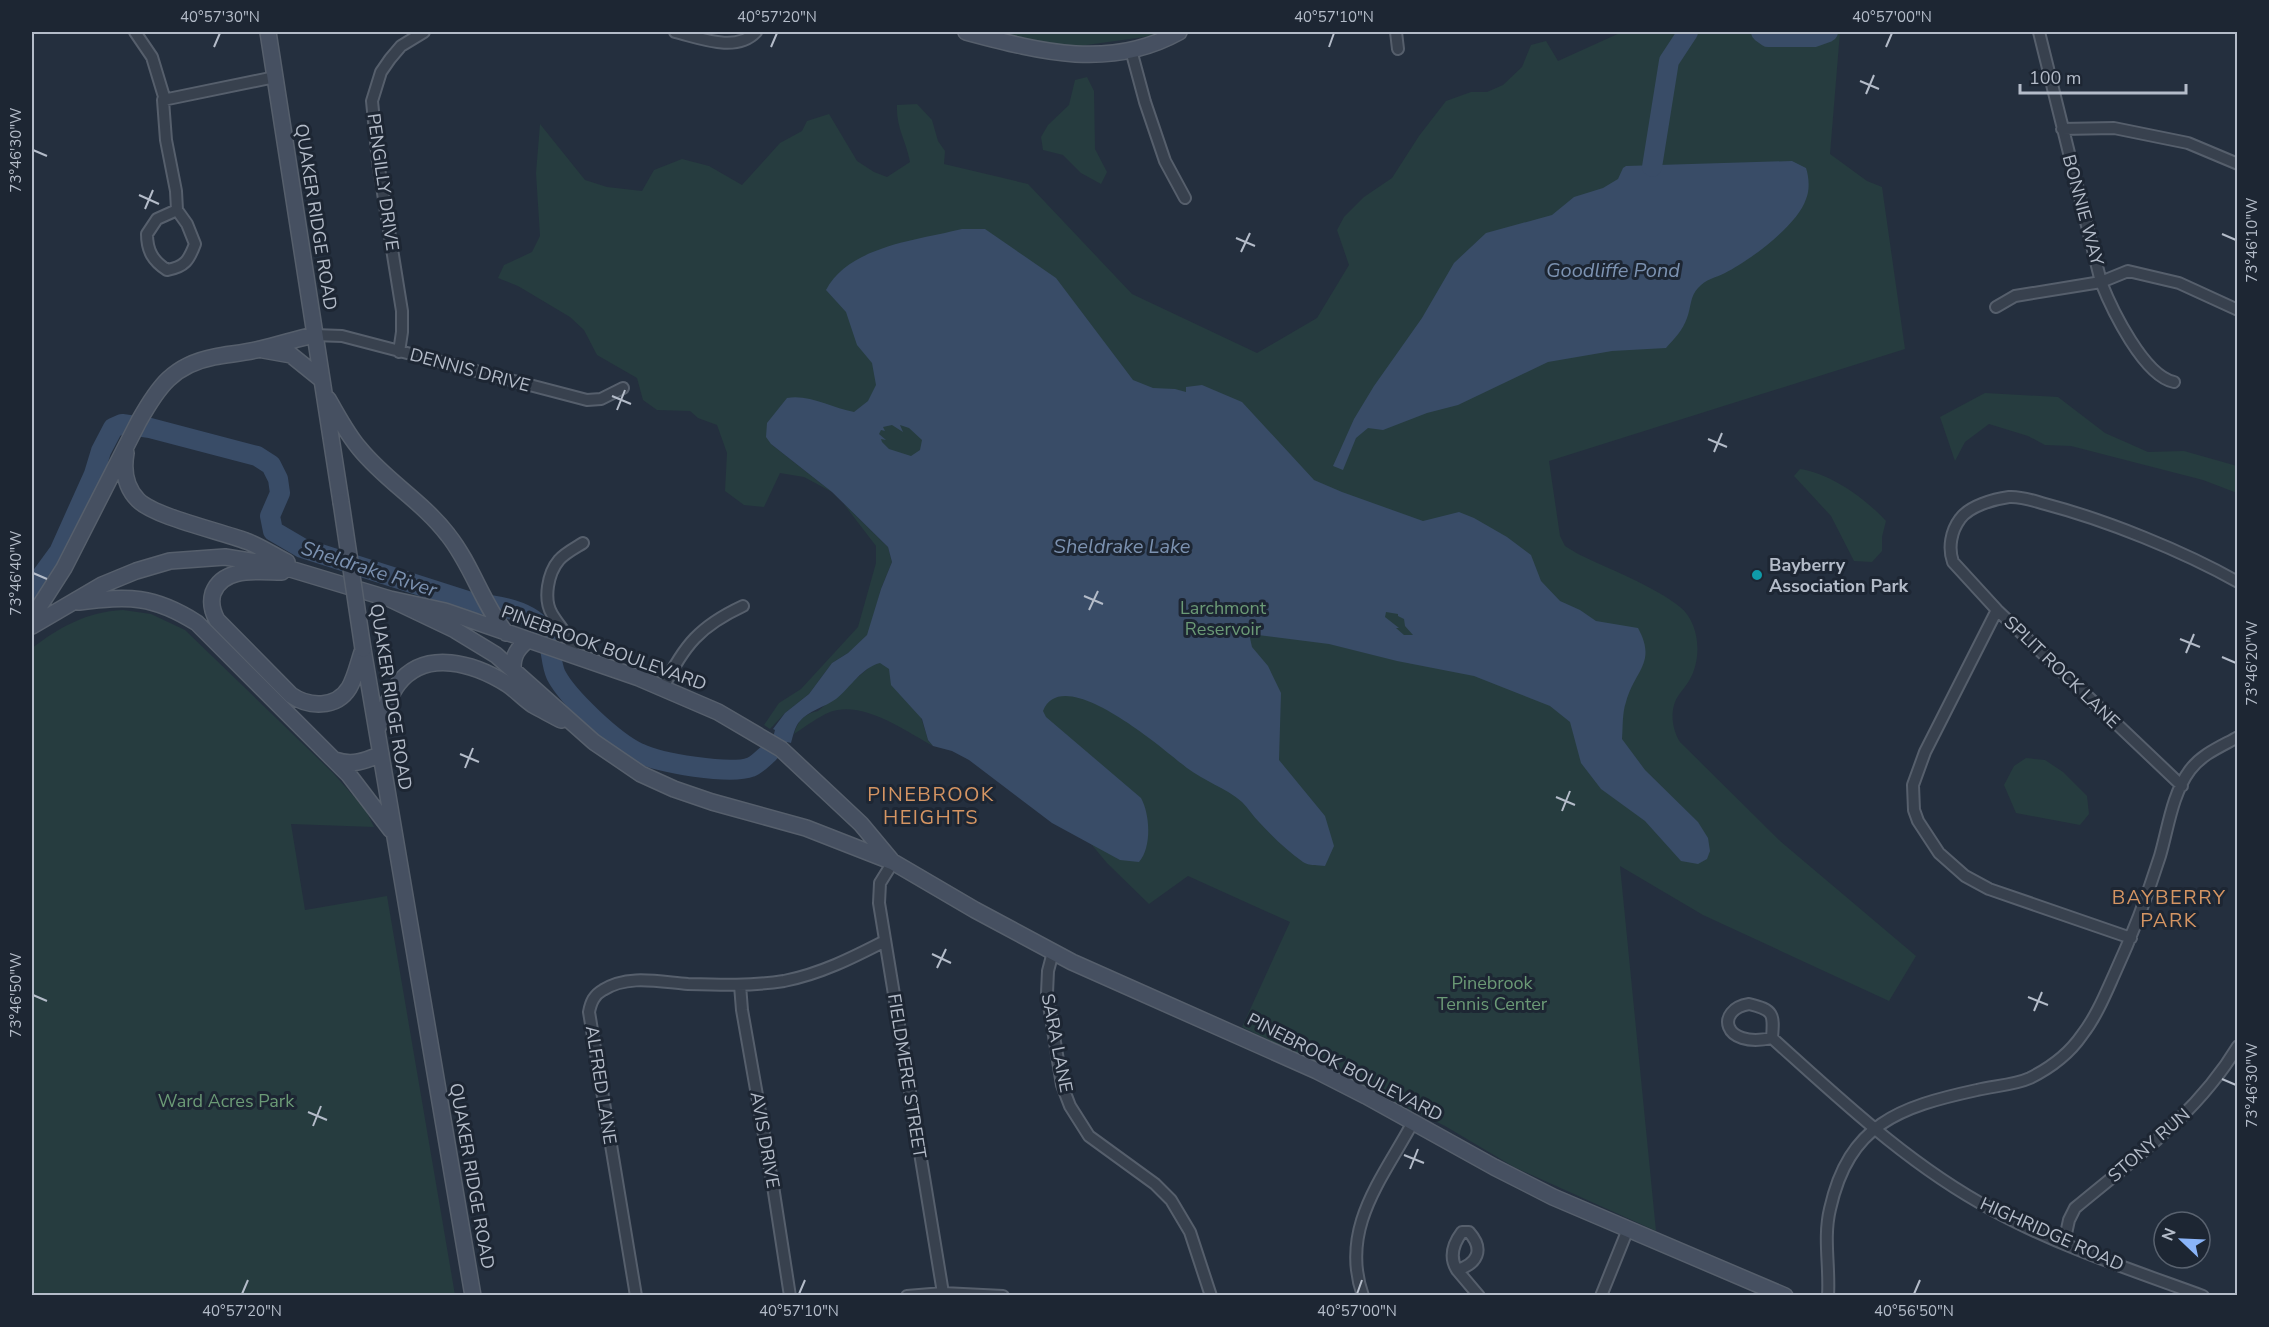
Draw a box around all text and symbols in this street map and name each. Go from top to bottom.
text: 40°57'30"N [180,7,260,27]
text: 40°57'20"N [737,7,817,27]
text: 40°57'10"N [1294,7,1374,27]
text: 40°57'00"N [1852,7,1932,27]
scale bar [2020,57,2186,95]
text: 100 m [2029,66,2081,90]
text: 73°46'30"W [6,107,26,193]
street label: PENGILLY DRIVE [361,112,405,252]
street label: QUAKER RIDGE ROAD [289,122,343,312]
street label: BONNIE WAY [2057,152,2109,268]
text: 73°46'10"W [2242,197,2262,283]
water label: Goodliffe Pond [1546,257,1680,284]
street label: DENNIS DRIVE [407,342,533,398]
text: 73°46'40"W [6,530,26,616]
water label: Sheldrake Lake [1054,533,1191,560]
water label: Sheldrake River [298,534,441,604]
place label: Bayberry Association Park [1769,553,1909,598]
marker: Bayberry Association Park [1750,568,1764,582]
park label: Larchmont Reservoir [1180,596,1267,641]
street label: PINEBROOK BOULEVARD [498,600,710,696]
street label: QUAKER RIDGE ROAD [364,602,418,792]
street label: SPLIT ROCK LANE [1999,610,2125,734]
text: 73°46'20"W [2242,620,2262,706]
district label: PINEBROOK HEIGHTS [867,781,995,831]
district label: BAYBERRY PARK [2112,884,2226,934]
text: 73°46'50"W [6,952,26,1038]
park label: Pinebrook Tennis Center [1437,971,1548,1016]
street label: FIELDMERE STREET [882,992,932,1160]
street label: SARA LANE [1036,992,1078,1094]
street label: PINEBROOK BOULEVARD [1243,1007,1447,1127]
street label: ALFRED LANE [580,1024,622,1146]
text: 73°46'30"W [2242,1042,2262,1128]
street label: QUAKER RIDGE ROAD [444,1081,500,1271]
park label: Ward Acres Park [158,1089,295,1113]
street label: AVIS DRIVE [745,1090,785,1190]
street label: STONY RUN [2103,1103,2195,1187]
street label: HIGHRIDGE ROAD [1976,1191,2128,1277]
north arrow [2152,1210,2212,1270]
text: N [2157,1225,2182,1244]
text: 40°57'20"N [202,1301,282,1321]
text: 40°57'10"N [759,1301,839,1321]
text: 40°57'00"N [1317,1301,1397,1321]
text: 40°56'50"N [1874,1301,1954,1321]

